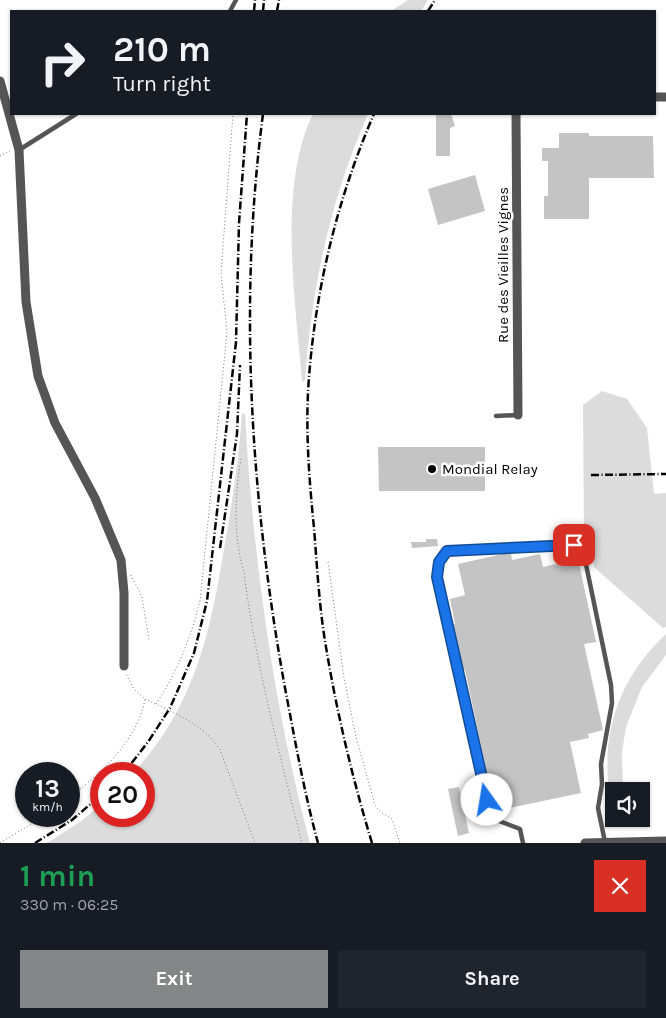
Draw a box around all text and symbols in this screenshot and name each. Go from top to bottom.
text: 210 m [113,29,211,70]
icon: right [30,30,95,95]
text: Turn right [113,71,211,97]
street label: Rue des Vieilles Vignes [494,187,512,343]
place label: Mondial Relay [442,460,538,478]
marker: Mondial Relay [426,463,438,475]
pin [553,524,595,566]
icon: arrive [560,531,588,559]
speed limit sign: 20 [90,762,155,827]
position arrow [460,773,512,825]
text: 13 [35,774,60,803]
map controls [605,782,650,827]
button: sound [605,782,650,827]
text: km/h [32,800,63,814]
text: 1 min [20,858,95,894]
button: close [594,860,646,912]
text: 330 m · 06:25 [20,895,118,914]
button: Exit [20,950,328,1008]
button: Share [338,950,646,1008]

